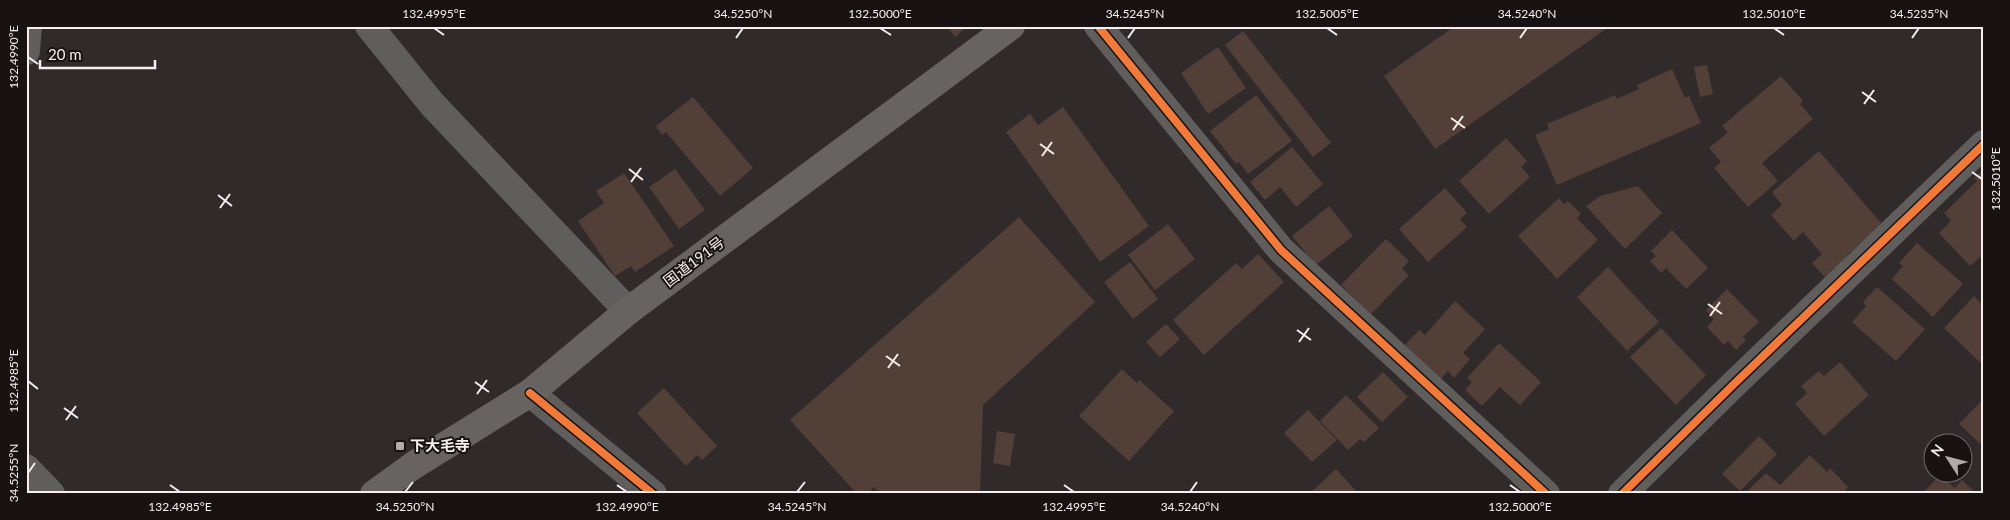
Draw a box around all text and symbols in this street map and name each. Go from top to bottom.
text: 132.4995°E [402,6,466,21]
text: 34.5250°N [714,6,772,21]
text: 132.5000°E [848,6,912,21]
text: 34.5245°N [1106,6,1164,21]
text: 132.5005°E [1295,6,1359,21]
text: 34.5240°N [1498,6,1556,21]
text: 132.5010°E [1742,6,1806,21]
text: 34.5235°N [1890,6,1948,21]
text: 132.4990°E [6,25,21,89]
scale bar [40,38,155,70]
text: 20 m [48,45,82,63]
text: 132.5010°E [1988,147,2003,211]
street label: 国道191号 [660,233,727,290]
text: 132.4985°E [6,349,21,413]
north arrow [1922,432,1972,482]
place label: 下大毛寺 [410,436,470,454]
marker: 下大毛寺 [394,440,406,452]
text: N [1927,441,1947,459]
text: 34.5255°N [6,444,21,502]
text: 132.4985°E [148,499,212,514]
text: 34.5250°N [376,499,434,514]
text: 132.4990°E [595,499,659,514]
text: 34.5245°N [768,499,826,514]
text: 132.4995°E [1042,499,1106,514]
text: 34.5240°N [1161,499,1219,514]
text: 132.5000°E [1488,499,1552,514]

